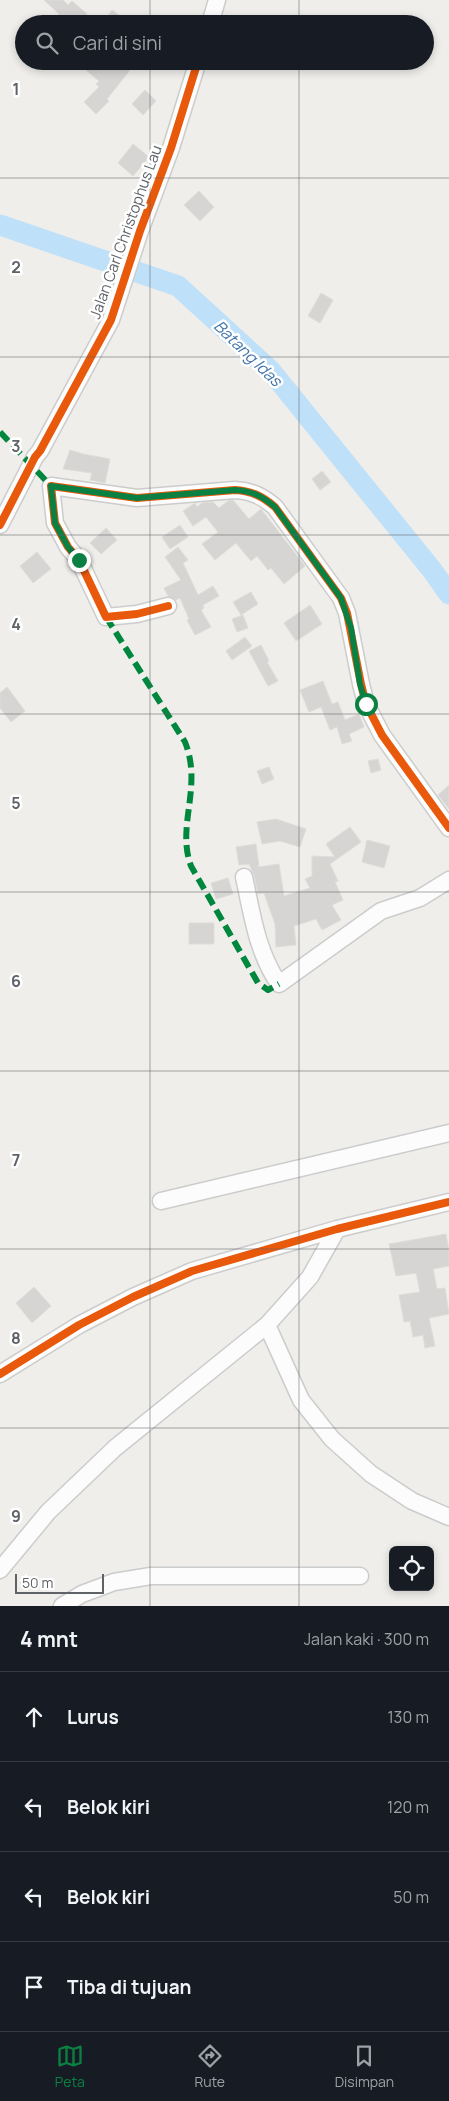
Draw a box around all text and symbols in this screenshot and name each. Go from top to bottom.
search box [15,15,434,70]
icon: search [33,29,61,57]
text: Cari di sini [73,30,162,56]
text: 1 [12,78,20,100]
street label: Jalan Carl Christophus Lau [84,142,167,322]
text: 2 [11,256,21,278]
water label: Batang Idas [209,315,288,392]
text: 3 [11,435,21,457]
route end [68,549,91,572]
text: 4 [11,613,21,635]
route start [355,693,378,716]
text: 5 [11,792,21,814]
text: 6 [11,970,21,992]
text: 7 [12,1149,20,1171]
text: 8 [11,1327,21,1349]
text: 9 [11,1505,21,1527]
map controls [389,1546,434,1591]
button: locate [389,1546,434,1591]
scale bar [15,1571,104,1594]
text: 50 m [22,1573,53,1592]
text: 4 mnt [20,1625,78,1653]
text: Jalan kaki · 300 m [304,1628,429,1650]
icon: ahead [20,1703,48,1731]
text: Lurus [67,1704,119,1730]
text: 130 m [387,1706,429,1728]
icon: left [20,1793,48,1821]
text: Belok kiri [67,1794,150,1820]
text: 120 m [387,1796,429,1818]
icon: left [20,1883,48,1911]
text: Belok kiri [67,1884,150,1910]
text: 50 m [393,1886,429,1908]
icon: arrive [20,1973,48,2001]
text: Tiba di tujuan [67,1974,191,2000]
tab: Peta [55,2042,85,2091]
tab: Rute [194,2042,225,2091]
tab: Disimpan [335,2042,394,2091]

